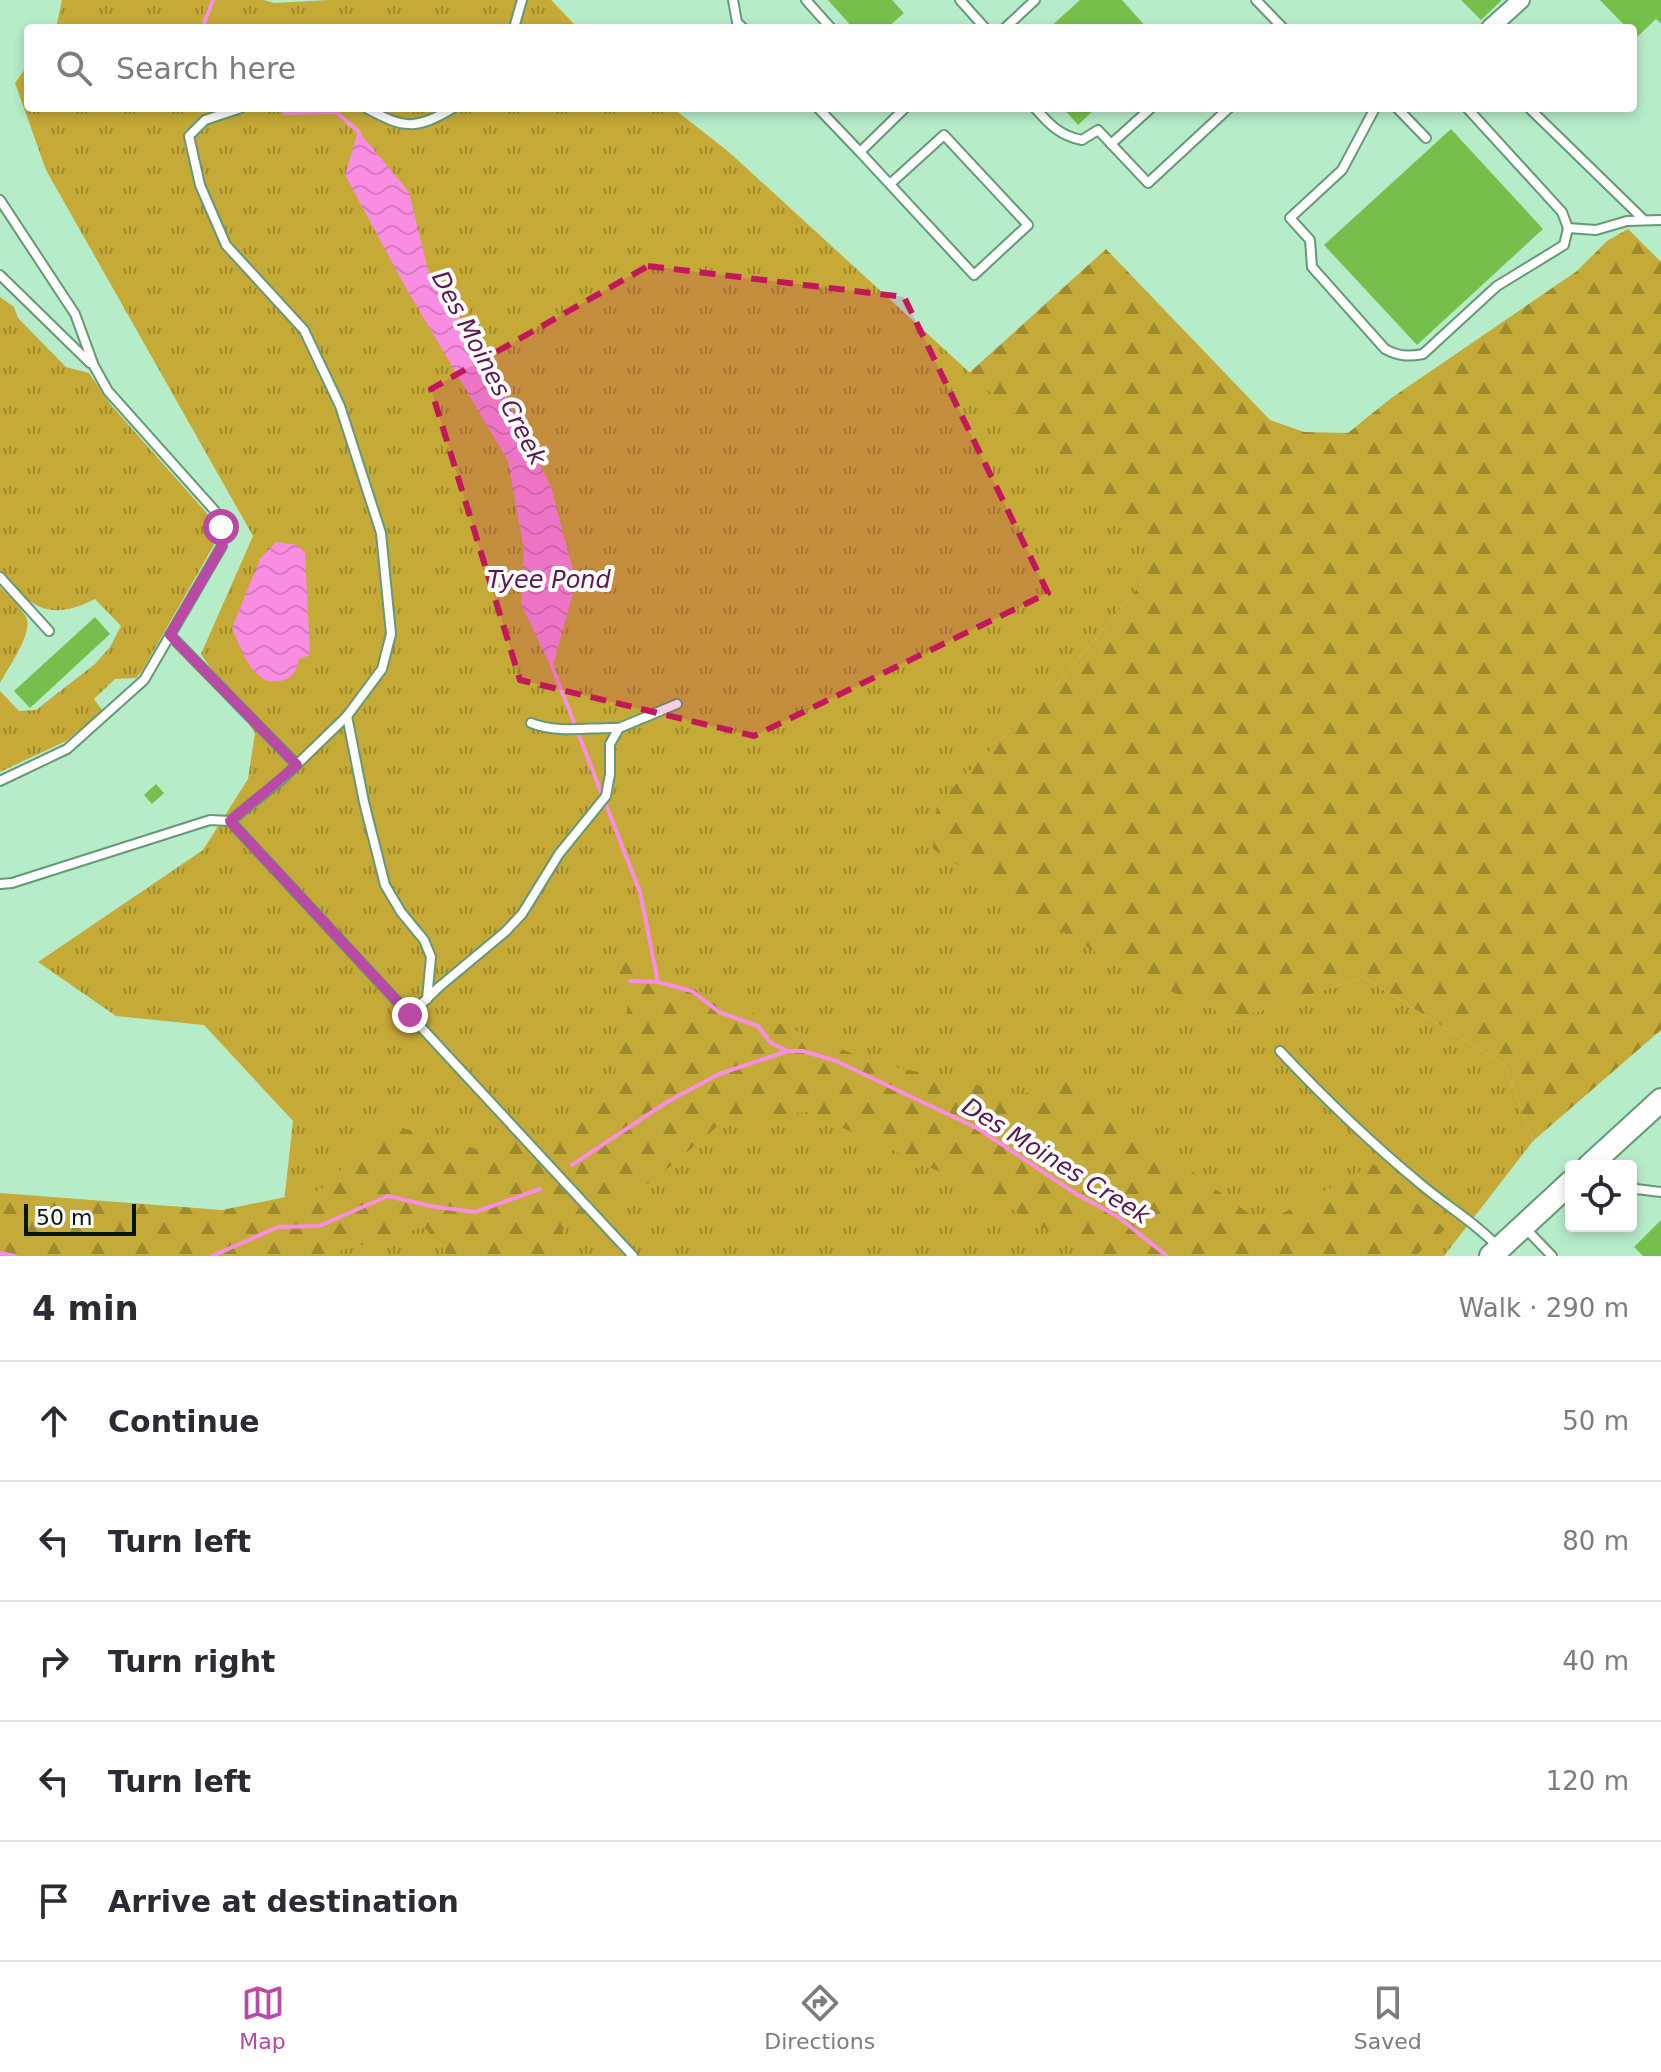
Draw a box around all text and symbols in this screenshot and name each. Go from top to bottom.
search box [24,24,1637,112]
icon: search [52,46,96,90]
text: Search here [116,51,296,86]
water label: Des Moines Creek [426,266,552,471]
route start [203,509,239,545]
water label: Tyee Pond [487,566,612,594]
route end [392,997,428,1033]
water label: Des Moines Creek [957,1092,1156,1231]
map controls [1565,1160,1637,1232]
button: locate [1565,1160,1637,1232]
scale bar [24,1200,136,1236]
text: 50 m [36,1205,92,1230]
text: 4 min [32,1288,139,1328]
text: Walk · 290 m [1459,1293,1629,1323]
icon: ahead [32,1399,76,1443]
text: Continue [108,1404,260,1439]
text: 50 m [1562,1406,1629,1436]
icon: left [32,1519,76,1563]
text: Turn left [108,1524,251,1559]
text: 80 m [1562,1526,1629,1556]
icon: right [32,1639,76,1683]
text: Turn right [108,1644,275,1679]
text: 40 m [1562,1646,1629,1676]
icon: left [32,1759,76,1803]
text: Turn left [108,1764,251,1799]
text: 120 m [1546,1766,1629,1796]
icon: arrive [32,1879,76,1923]
text: Arrive at destination [108,1884,459,1919]
tab: Map [239,1981,286,2054]
tab: Directions [764,1981,875,2054]
tab: Saved [1354,1981,1422,2054]

